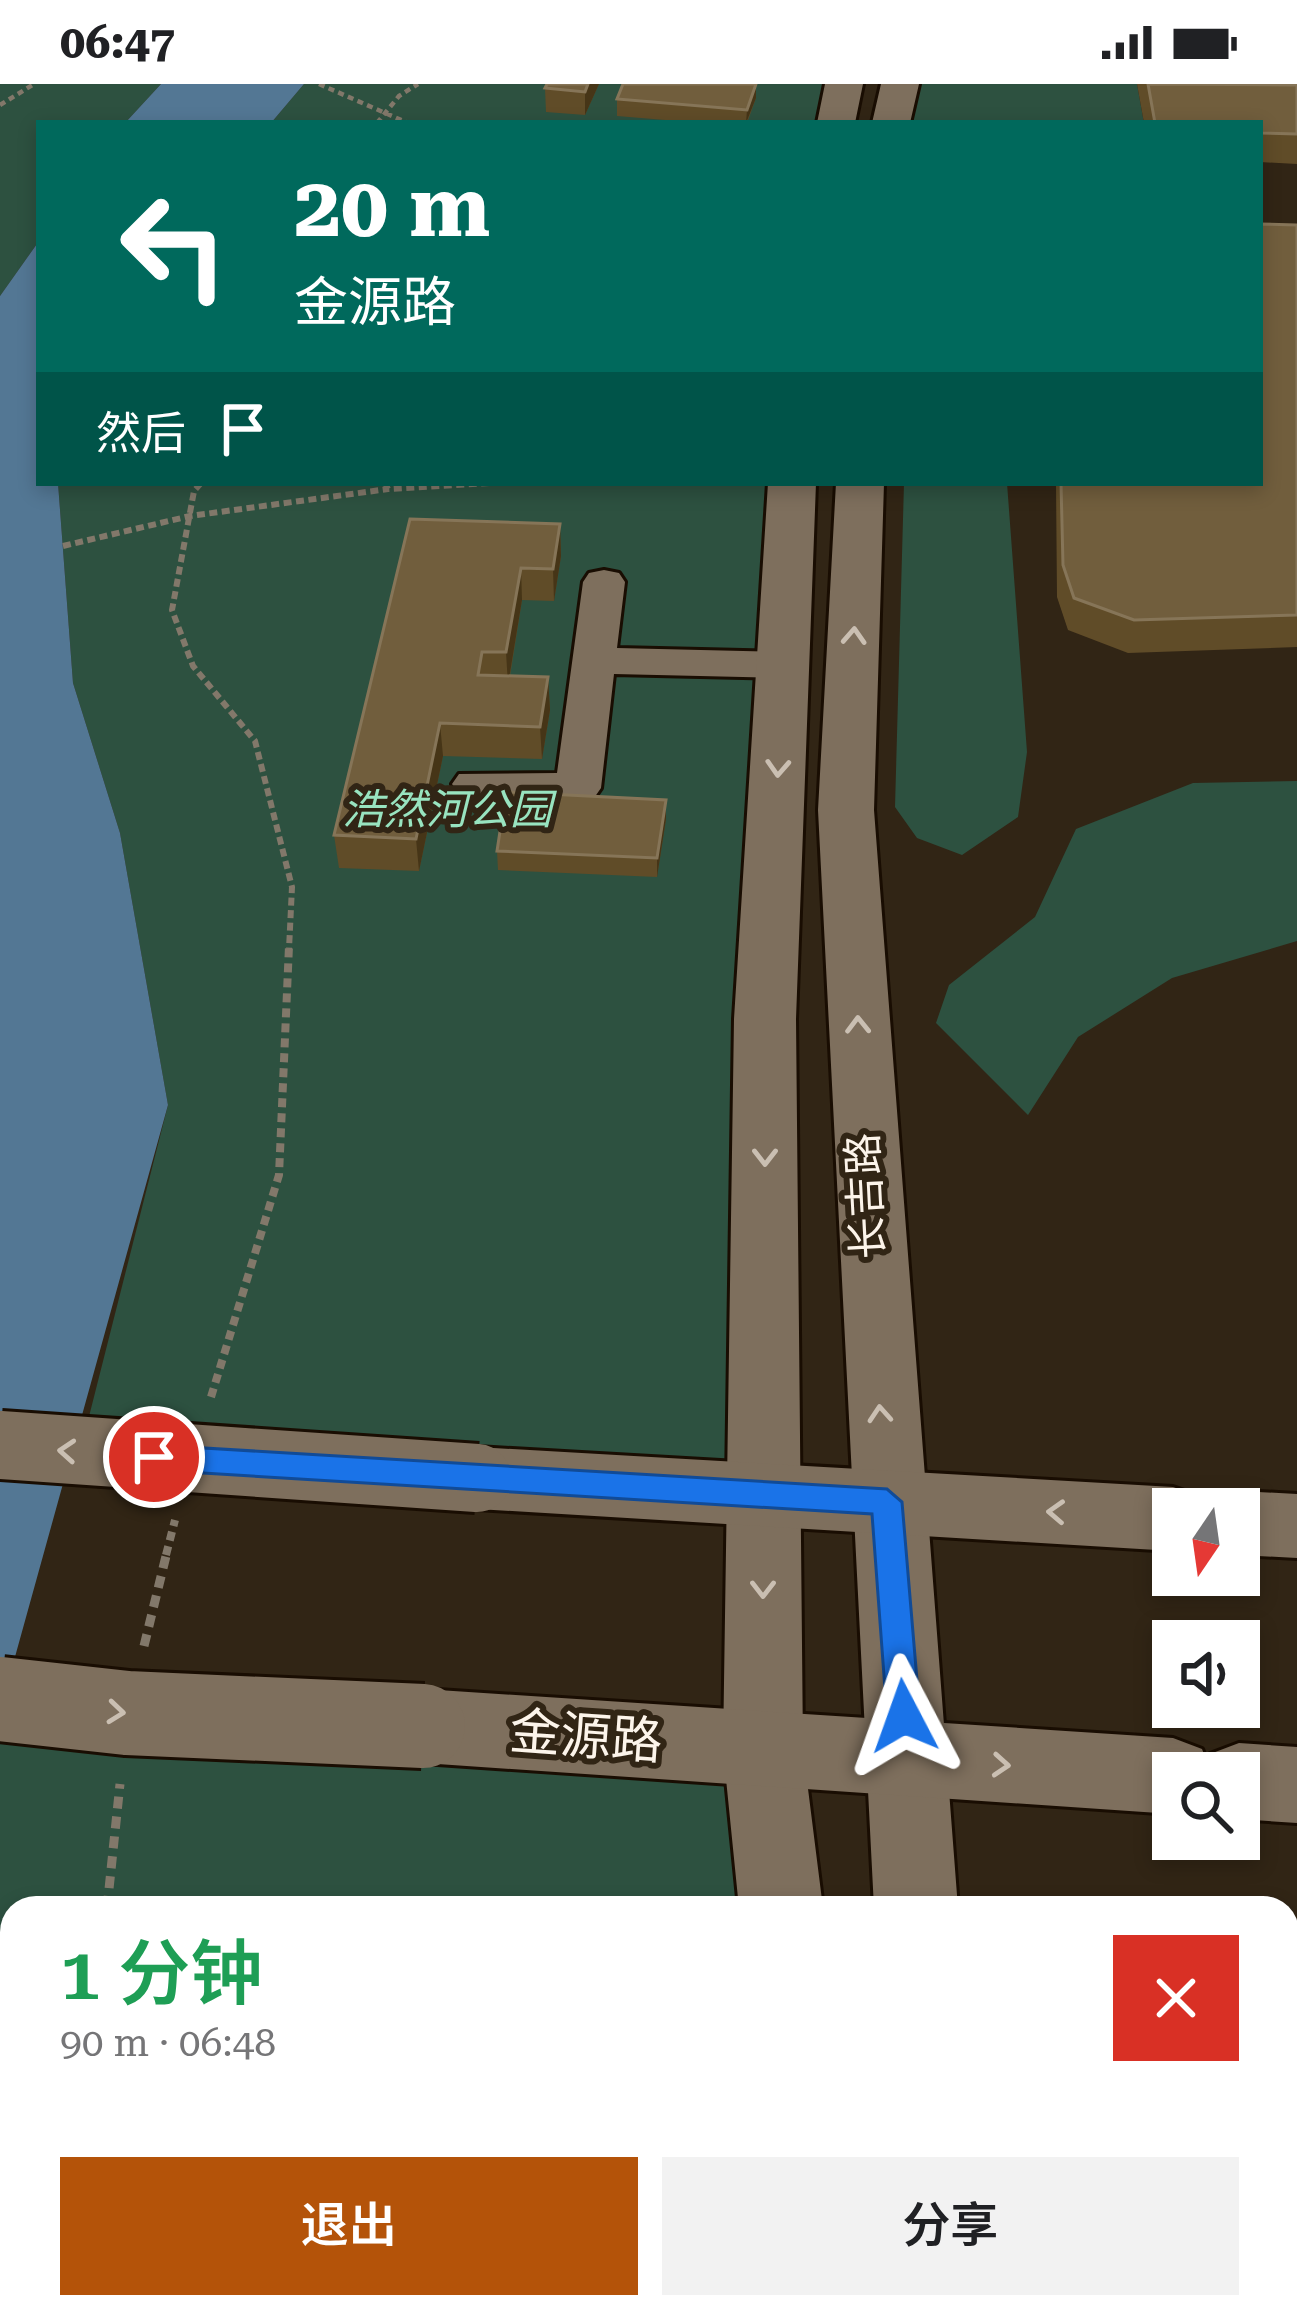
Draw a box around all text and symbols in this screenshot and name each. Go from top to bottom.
text: 06:47 [60,16,175,69]
text: 20 m [294,158,490,256]
icon: left [96,168,252,324]
text: 金源路 [294,271,456,334]
icon: arrive [210,396,276,462]
text: 然后 [96,407,186,460]
one-way arrow [840,626,866,645]
one-way arrow [765,759,791,778]
park label: 浩然河公园 [342,785,557,834]
one-way arrow [846,1015,872,1034]
street label: 长吉路 [838,1132,893,1260]
one-way arrow [752,1149,778,1167]
one-way arrow [868,1404,893,1423]
pin [103,1406,205,1508]
icon: arrive [121,1424,187,1490]
one-way arrow [57,1438,76,1464]
north arrow [1152,1488,1260,1596]
map controls [1152,1488,1260,1860]
one-way arrow [1046,1499,1065,1525]
one-way arrow [750,1581,776,1599]
button: sound [1152,1620,1260,1728]
position arrow [841,1653,967,1779]
one-way arrow [107,1699,126,1724]
street label: 金源路 [508,1702,664,1771]
one-way arrow [992,1751,1011,1777]
button: search [1152,1752,1260,1860]
text: 1 分钟 [60,1932,263,2017]
button: close [1113,1935,1239,2061]
text: 90 m · 06:48 [60,2020,276,2066]
button: 退出 [60,2157,638,2295]
button: 分享 [662,2157,1239,2295]

